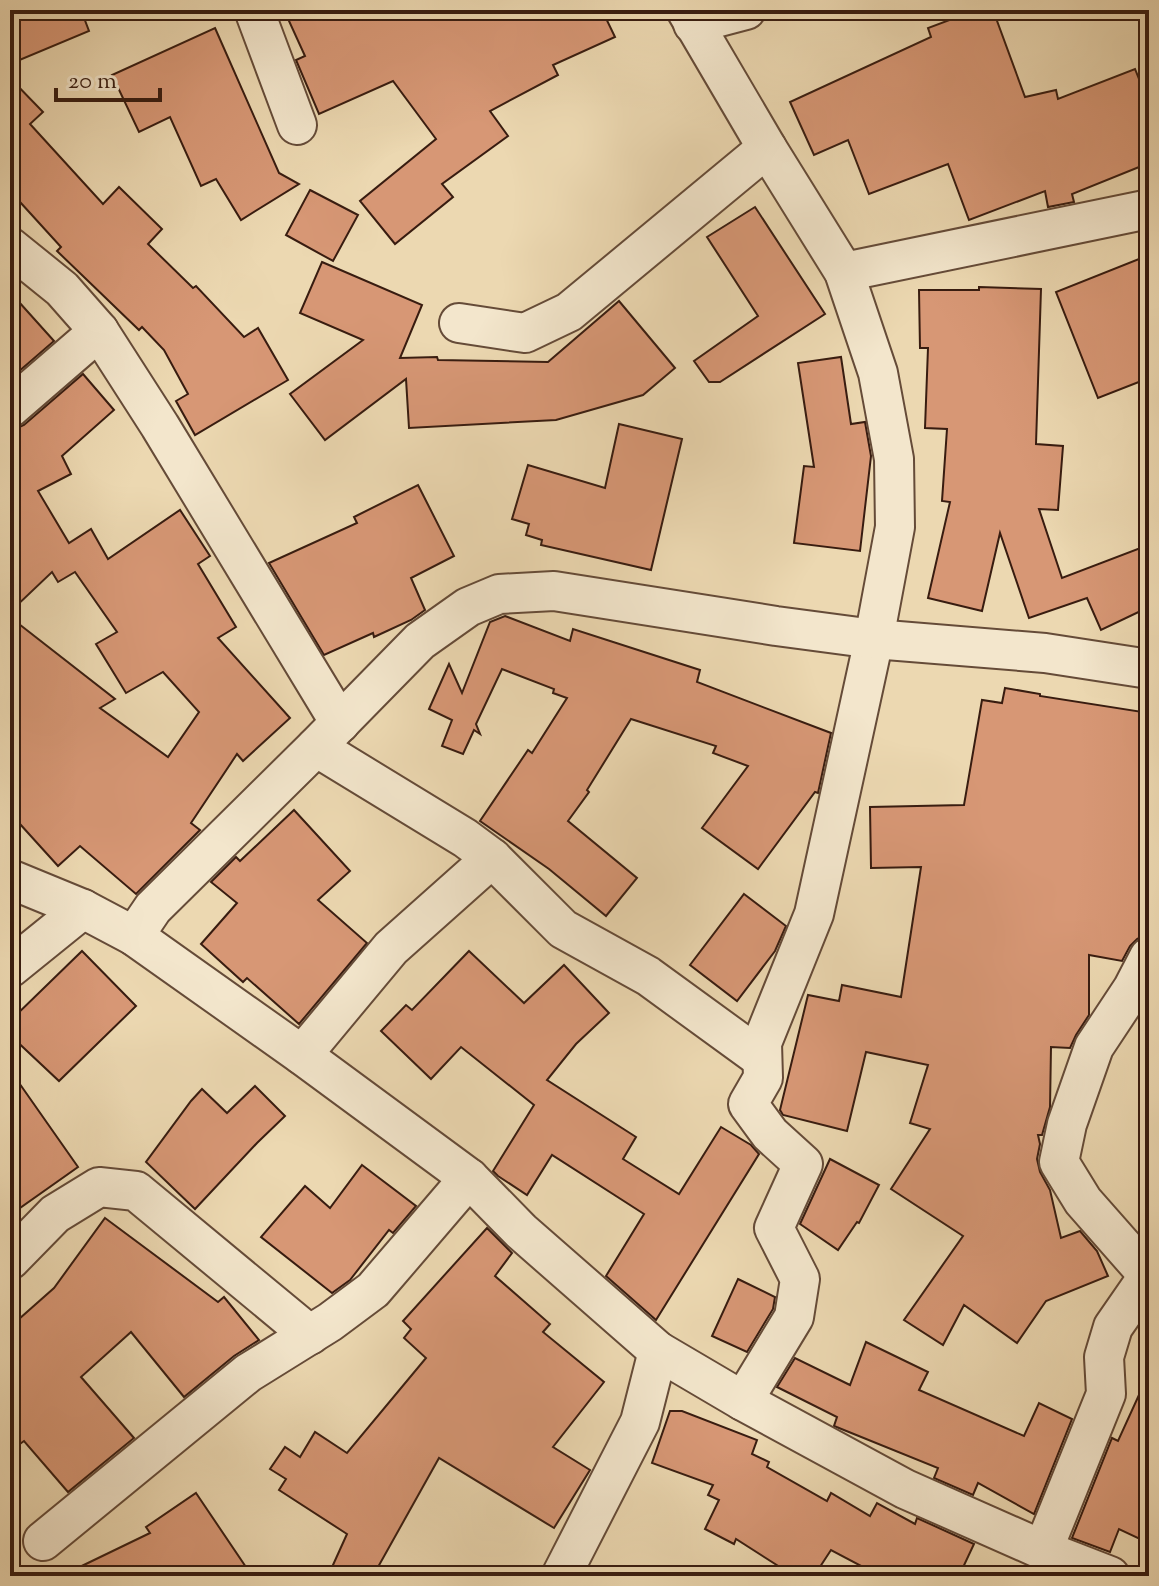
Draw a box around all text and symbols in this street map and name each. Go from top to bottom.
scale bar [56,52,160,102]
text: 20 m [68,65,117,99]

